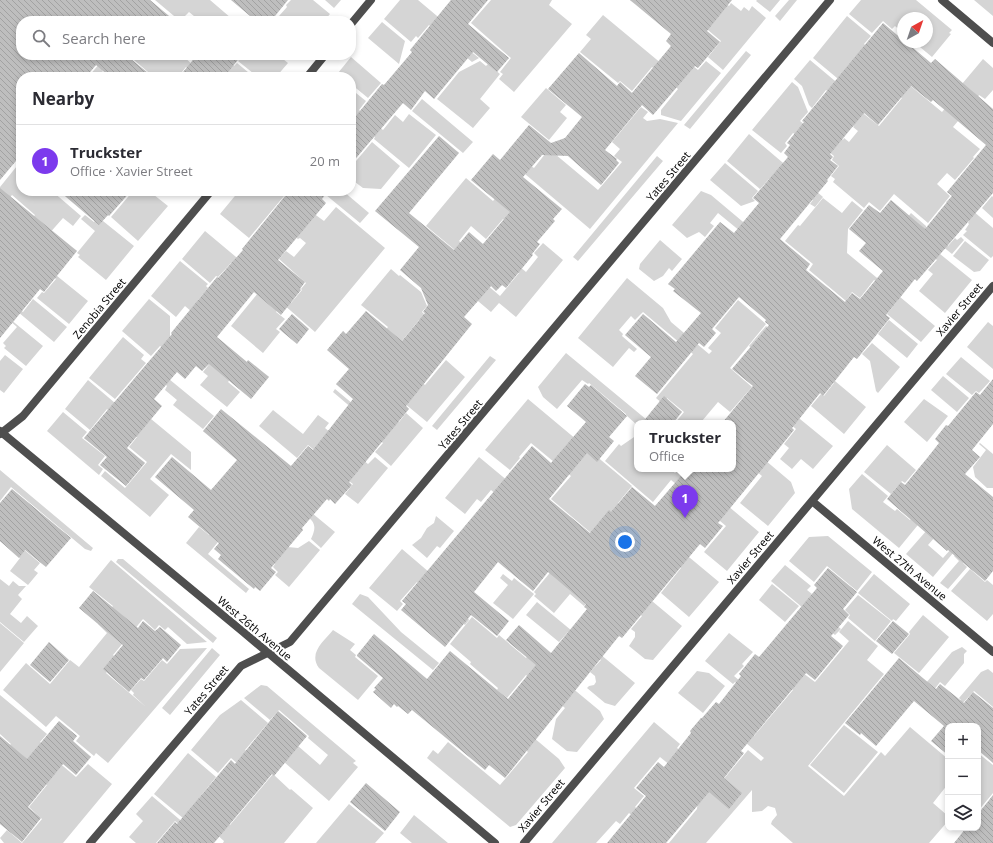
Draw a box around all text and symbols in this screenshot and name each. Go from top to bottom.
north arrow [897,12,933,48]
search box [16,16,356,60]
icon: search [30,27,52,49]
text: Search here [62,28,146,48]
text: Nearby [32,87,94,110]
text: Truckster [70,142,142,162]
street label: Yates Street [643,148,693,204]
text: 1 [41,152,49,170]
text: 20 m [310,152,340,170]
text: Office · Xavier Street [70,162,193,180]
street label: Zenobia Street [69,274,129,342]
street label: Xavier Street [932,279,986,339]
street label: Yates Street [435,396,485,452]
popup [634,420,736,472]
text: Truckster [649,427,721,447]
text: Office [649,447,685,465]
pin: 1 [672,485,698,518]
street label: Xavier Street [723,527,777,587]
your location [615,532,635,552]
street label: West 27th Avenue [870,532,950,604]
street label: West 26th Avenue [215,592,295,664]
street label: Yates Street [181,662,231,718]
map controls [945,723,981,831]
button: + [945,723,981,759]
button: − [945,759,981,795]
street label: Xavier Street [514,775,568,835]
button: layers [945,795,981,831]

